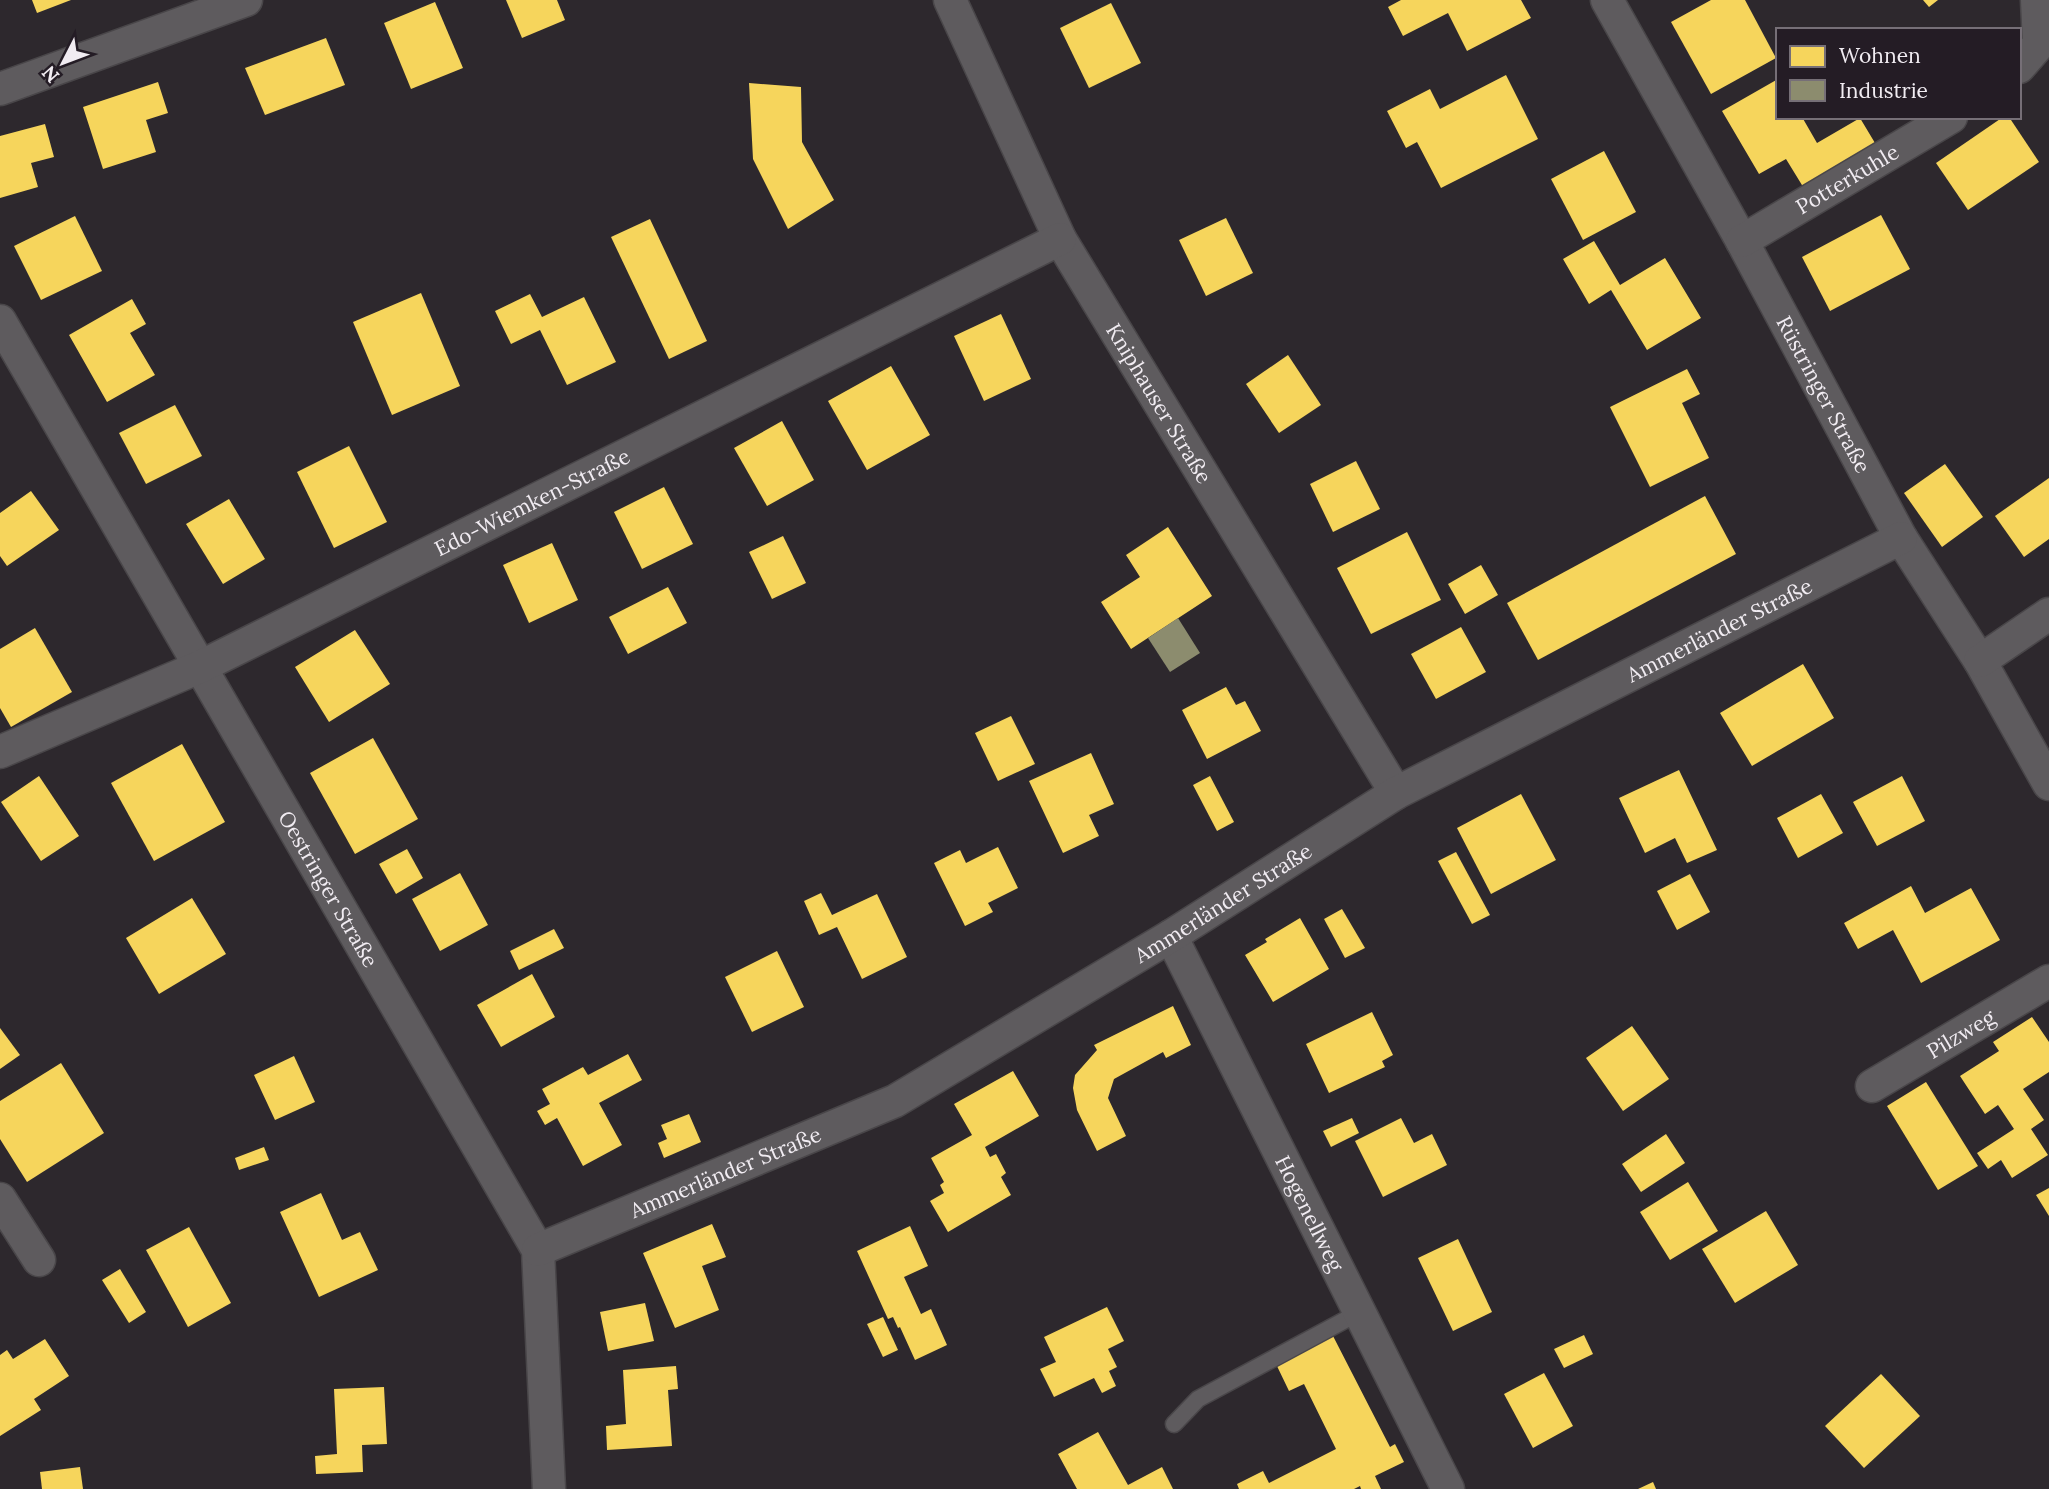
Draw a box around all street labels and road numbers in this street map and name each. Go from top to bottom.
street label: Potterkuhle [1790,138,1903,220]
street label: Rüstringer Straße [1771,311,1877,477]
street label: Kniphauser Straße [1101,318,1218,488]
street label: Edo-Wiemken-Straße [430,442,634,562]
street label: Ammerländer Straße [1621,572,1816,688]
street label: Oestringer Straße [273,806,385,972]
street label: Ammerländer Straße [1128,837,1317,969]
street label: Pilzweg [1922,1003,2000,1064]
street label: Ammerländer Straße [625,1120,825,1224]
street label: Hogenellweg [1270,1151,1350,1276]

